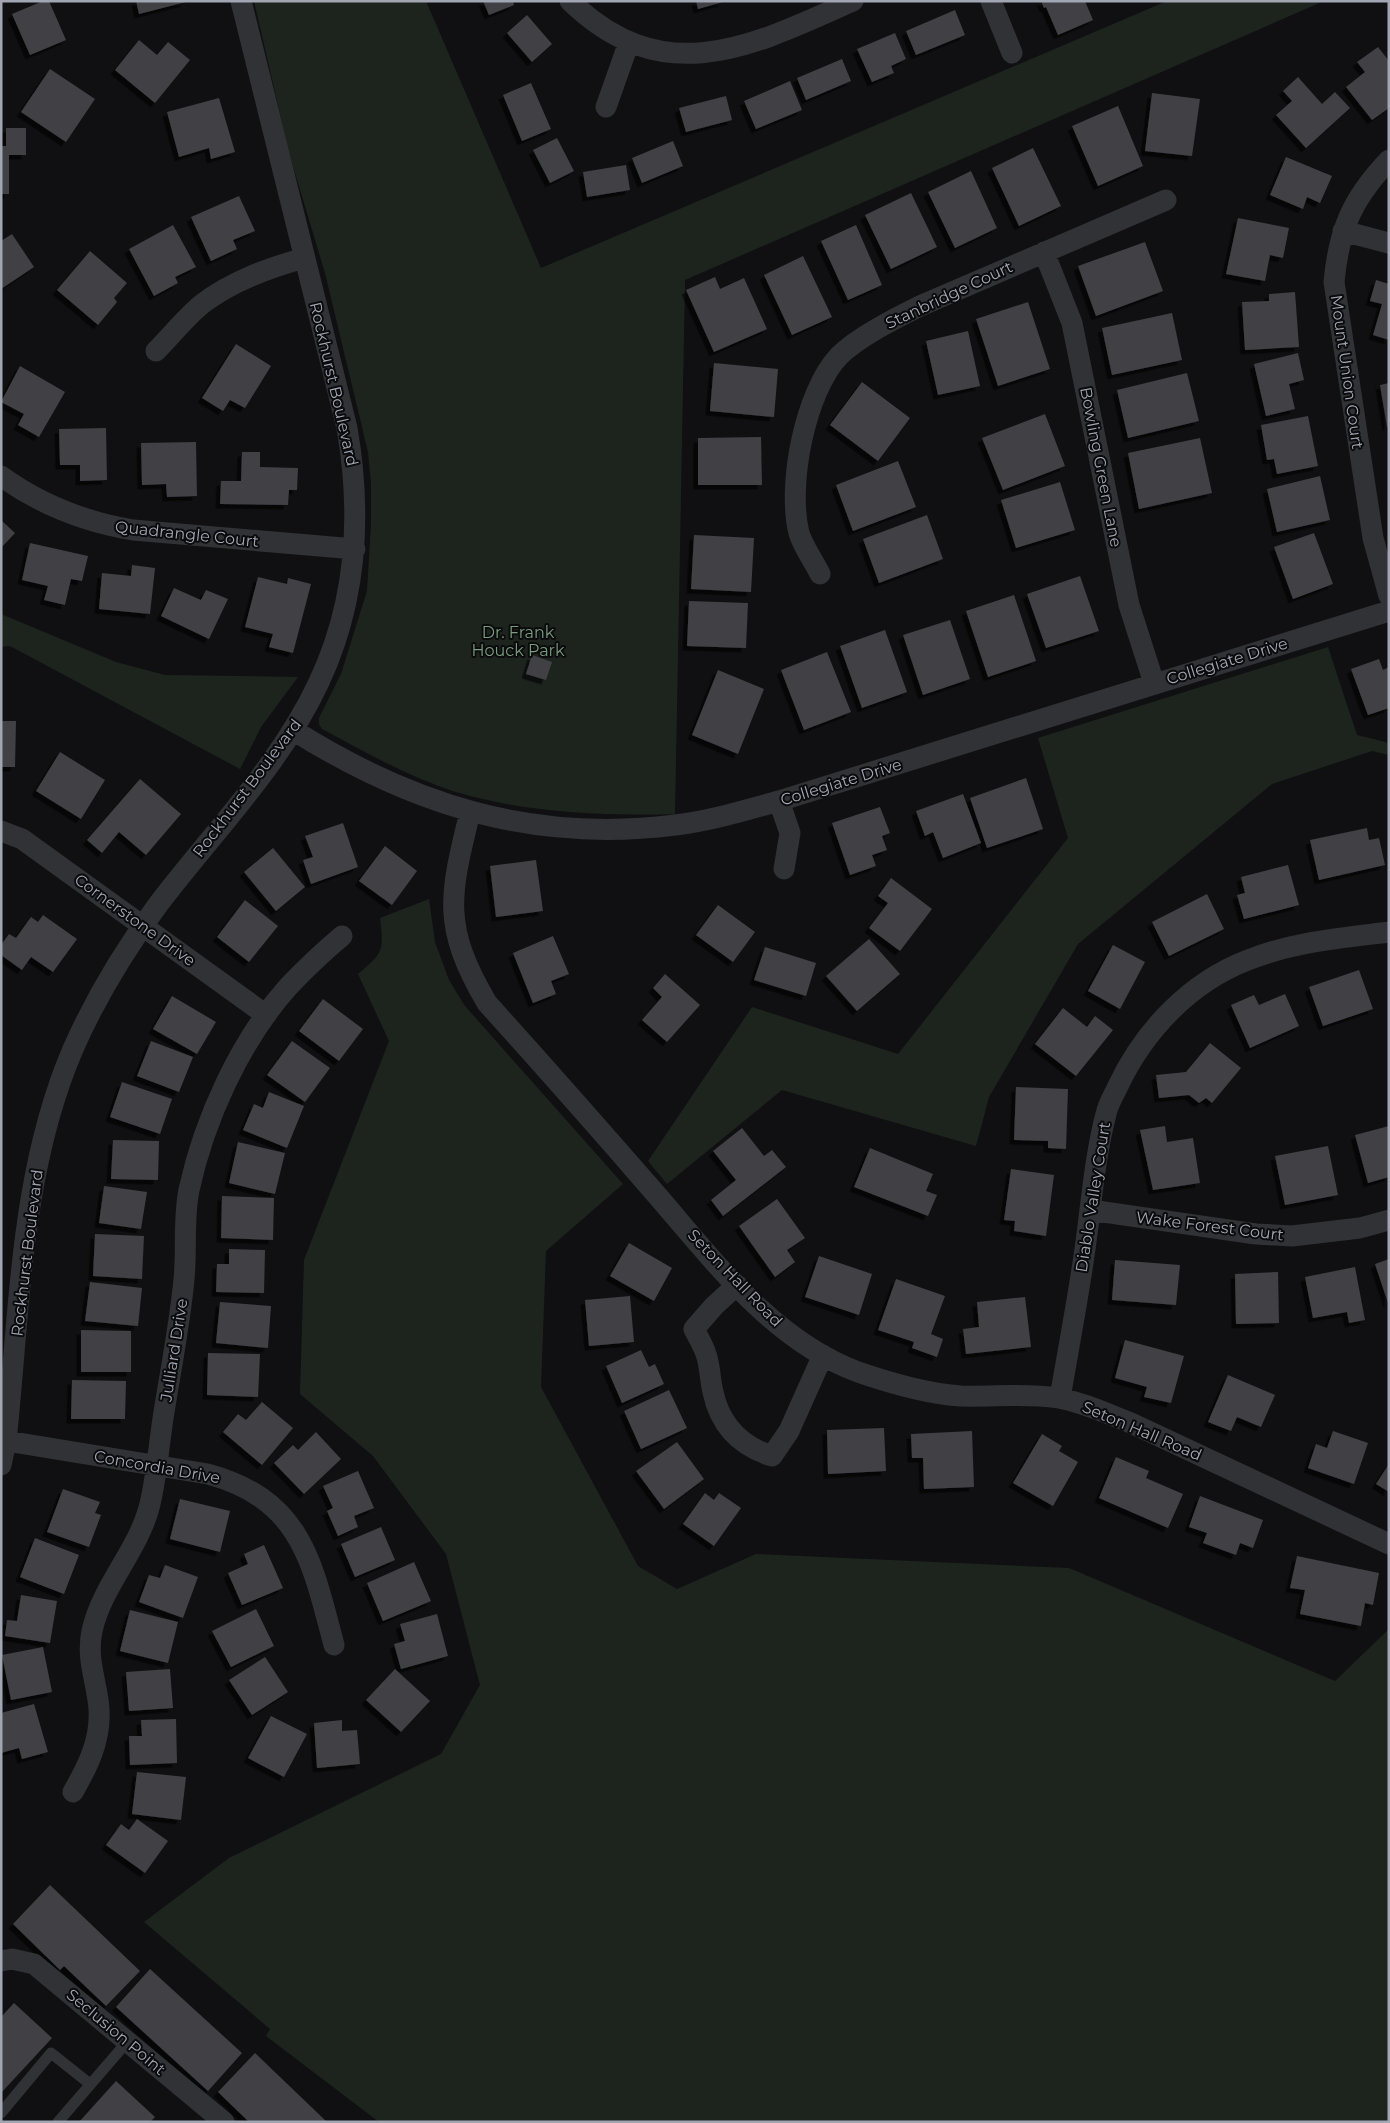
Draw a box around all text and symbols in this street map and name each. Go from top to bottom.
street label: Stanbridge Court [882,257,1016,333]
street label: Mount Union Court [1327,294,1367,451]
street label: Rockhurst Boulevard [306,300,362,468]
street label: Bowling Green Lane [1076,385,1126,549]
street label: Quadrangle Court [114,517,260,551]
park label: Dr. Frank Houck Park [472,623,565,660]
street label: Collegiate Drive [1164,634,1290,688]
street label: Rockhurst Boulevard [189,715,305,861]
street label: Collegiate Drive [778,755,904,809]
street label: Cornerstone Drive [71,870,199,970]
street label: Diablo Valley Court [1072,1120,1114,1274]
street label: Rockhurst Boulevard [7,1168,47,1338]
street label: Wake Forest Court [1135,1208,1285,1245]
street label: Seton Hall Road [684,1225,786,1331]
street label: Julliard Drive [156,1297,192,1404]
street label: Seton Hall Road [1079,1397,1205,1465]
street label: Concordia Drive [92,1447,222,1487]
street label: Seclusion Point [63,1985,170,2079]

